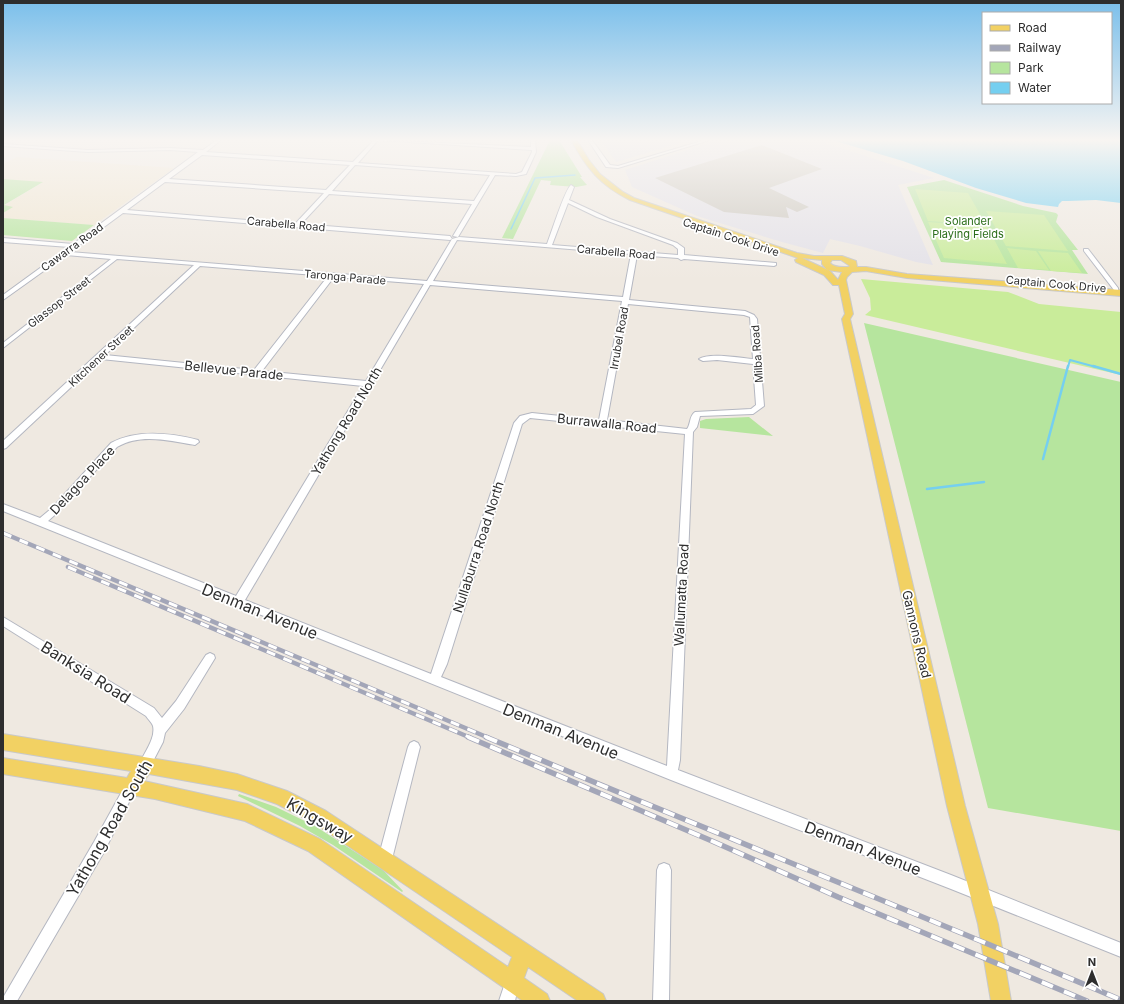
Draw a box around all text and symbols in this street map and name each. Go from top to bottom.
legend [982,12,1112,104]
text: Road [1018,20,1047,35]
text: Railway [1018,40,1062,55]
text: Park [1018,60,1044,75]
text: Water [1018,80,1052,95]
street label: Carabella Road [246,214,326,234]
park label: Solander Playing Fields [932,214,1004,241]
street label: Captain Cook Drive [681,215,781,259]
street label: Cawarra Road [38,220,106,274]
street label: Carabella Road [576,242,656,262]
street label: Taronga Parade [303,266,387,288]
street label: Glassop Street [25,273,94,331]
street label: Captain Cook Drive [1005,273,1107,295]
street label: Irrubel Road [607,306,631,370]
street label: Kitchener Street [65,322,137,390]
street label: Milba Road [748,325,766,383]
street label: Bellevue Parade [184,357,284,383]
street label: Yathong Road North [307,364,385,478]
street label: Burrawalla Road [556,410,658,436]
street label: Delagoa Place [46,442,118,518]
street label: Nullaburra Road North [449,479,507,615]
street label: Wallumatta Road [670,543,692,647]
street label: Denman Avenue [199,579,321,643]
street label: Gannons Road [899,588,935,680]
street label: Banksia Road [37,636,135,708]
street label: Denman Avenue [500,699,622,763]
street label: Yathong Road South [62,756,156,900]
street label: Kingsway [283,793,357,847]
street label: Denman Avenue [802,817,924,879]
north arrow [1072,952,1112,992]
text: N [1088,955,1096,969]

